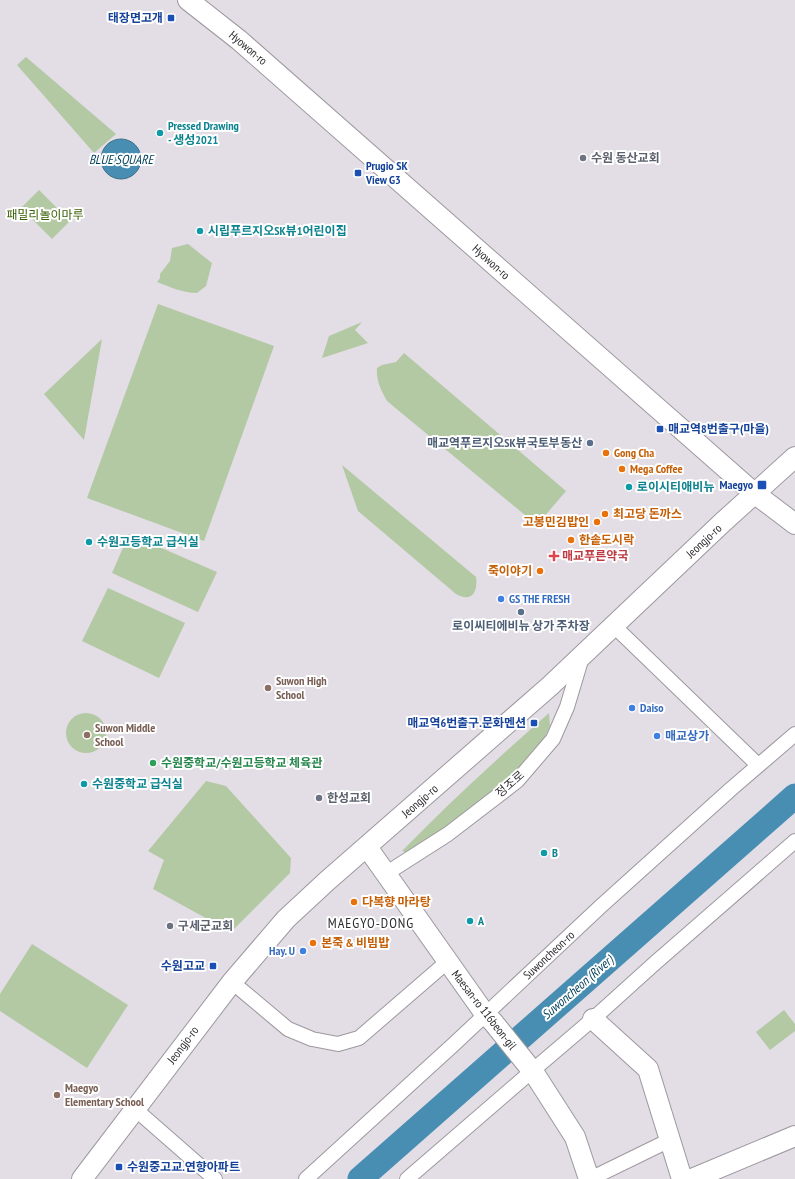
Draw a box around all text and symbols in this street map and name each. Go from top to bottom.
place label: 태장면고개 [108,10,163,25]
marker: 태장면고개 [166,13,176,23]
street label: Hyowon-ro [226,27,271,68]
place label: Pressed Drawing - 생성2021 [168,118,239,147]
marker: Pressed Drawing - 생성2021 [155,128,165,138]
place label: 수원 동산교회 [591,150,660,165]
water label: BLUE SQUARE [89,151,155,168]
marker: 수원 동산교회 [578,153,588,163]
place label: Prugio SK View G3 [365,158,408,187]
marker: Prugio SK View G3 [353,168,363,178]
park label: 패밀리놀이마루 [6,207,84,222]
place label: 시립푸르지오SK뷰1어린이집 [208,223,347,238]
marker: 시립푸르지오SK뷰1어린이집 [195,226,205,236]
street label: Hyowon-ro [469,241,513,282]
place label: 매교역8번출구(마을) [668,421,769,436]
marker: 매교역8번출구(마을) [655,424,665,434]
place label: 매교역푸르지오SK뷰국토부동산 [427,435,582,450]
marker: 매교역푸르지오SK뷰국토부동산 [585,438,595,448]
place label: Gong Cha [614,445,654,460]
marker: Gong Cha [601,448,611,458]
place label: Mega Coffee [630,461,683,476]
marker: Mega Coffee [617,464,627,474]
place label: Maegyo [720,477,754,492]
place label: 로이시티애비뉴 [637,479,714,494]
marker: Maegyo [756,479,768,491]
marker: 로이시티애비뉴 [624,482,634,492]
place label: 최고당 돈까스 [613,506,682,521]
marker: 최고당 돈까스 [600,509,610,519]
place label: 고봉민김밥인 [523,514,589,529]
marker: 고봉민김밥인 [592,517,602,527]
street label: Jeongjo-ro [682,520,725,562]
place label: 한솥도시락 [579,532,634,547]
place label: 수원고등학교 급식실 [97,534,199,549]
marker: 한솥도시락 [566,535,576,545]
marker: 수원고등학교 급식실 [84,537,94,547]
place label: 매교푸른약국 [562,548,628,563]
marker: 매교푸른약국 [549,551,559,561]
place label: 죽이야기 [488,563,532,578]
marker: 죽이야기 [535,566,545,576]
place label: GS THE FRESH [509,591,570,606]
marker: GS THE FRESH [496,594,506,604]
marker: 로이씨티에비뉴 상가 주차장 [516,607,526,617]
place label: 로이씨티에비뉴 상가 주차장 [452,618,590,633]
place label: Suwon High School [276,673,327,702]
marker: Suwon High School [263,683,273,693]
place label: Daiso [640,700,664,715]
marker: Daiso [627,703,637,713]
place label: 매교역6번출구.문화멘션 [407,715,526,730]
marker: 매교역6번출구.문화멘션 [529,718,539,728]
place label: Suwon Middle School [95,720,155,749]
place label: 매교상가 [665,728,709,743]
marker: Suwon Middle School [82,730,92,740]
marker: 매교상가 [652,731,662,741]
place label: 수원중학교/수원고등학교 체육관 [161,755,322,770]
marker: 수원중학교/수원고등학교 체육관 [148,758,158,768]
street label: 정조로 [492,767,527,800]
place label: 수원중학교 급식실 [92,776,183,791]
marker: 수원중학교 급식실 [79,779,89,789]
street label: Jeongjo-ro [398,781,441,821]
place label: 한성교회 [327,790,371,805]
marker: 한성교회 [314,793,324,803]
place label: B [552,845,558,860]
marker: B [539,848,549,858]
place label: 다복향 마라탕 [362,894,431,909]
marker: 다복향 마라탕 [349,897,359,907]
place label: A [477,913,485,928]
district label: MAEGYO-DONG [328,914,414,932]
marker: A [465,916,475,926]
place label: 구세군교회 [178,918,233,933]
marker: 구세군교회 [165,921,175,931]
street label: Suwoncheon-ro [520,927,577,982]
place label: 본죽 & 비빔밥 [321,935,389,950]
marker: 본죽 & 비빔밥 [308,938,318,948]
place label: Hay. U [269,943,295,958]
marker: Hay. U [298,946,308,956]
water label: Suwoncheon (River) [538,951,618,1023]
place label: 수원고교 [161,958,205,973]
marker: 수원고교 [208,961,218,971]
street label: Maesan-ro 116beon-gil [449,967,520,1053]
street label: Jeongjo-ro [163,1023,202,1067]
place label: Maegyo Elementary School [65,1080,144,1109]
marker: Maegyo Elementary School [52,1090,62,1100]
place label: 수원중고교.연향아파트 [127,1159,240,1174]
marker: 수원중고교.연향아파트 [114,1162,124,1172]

